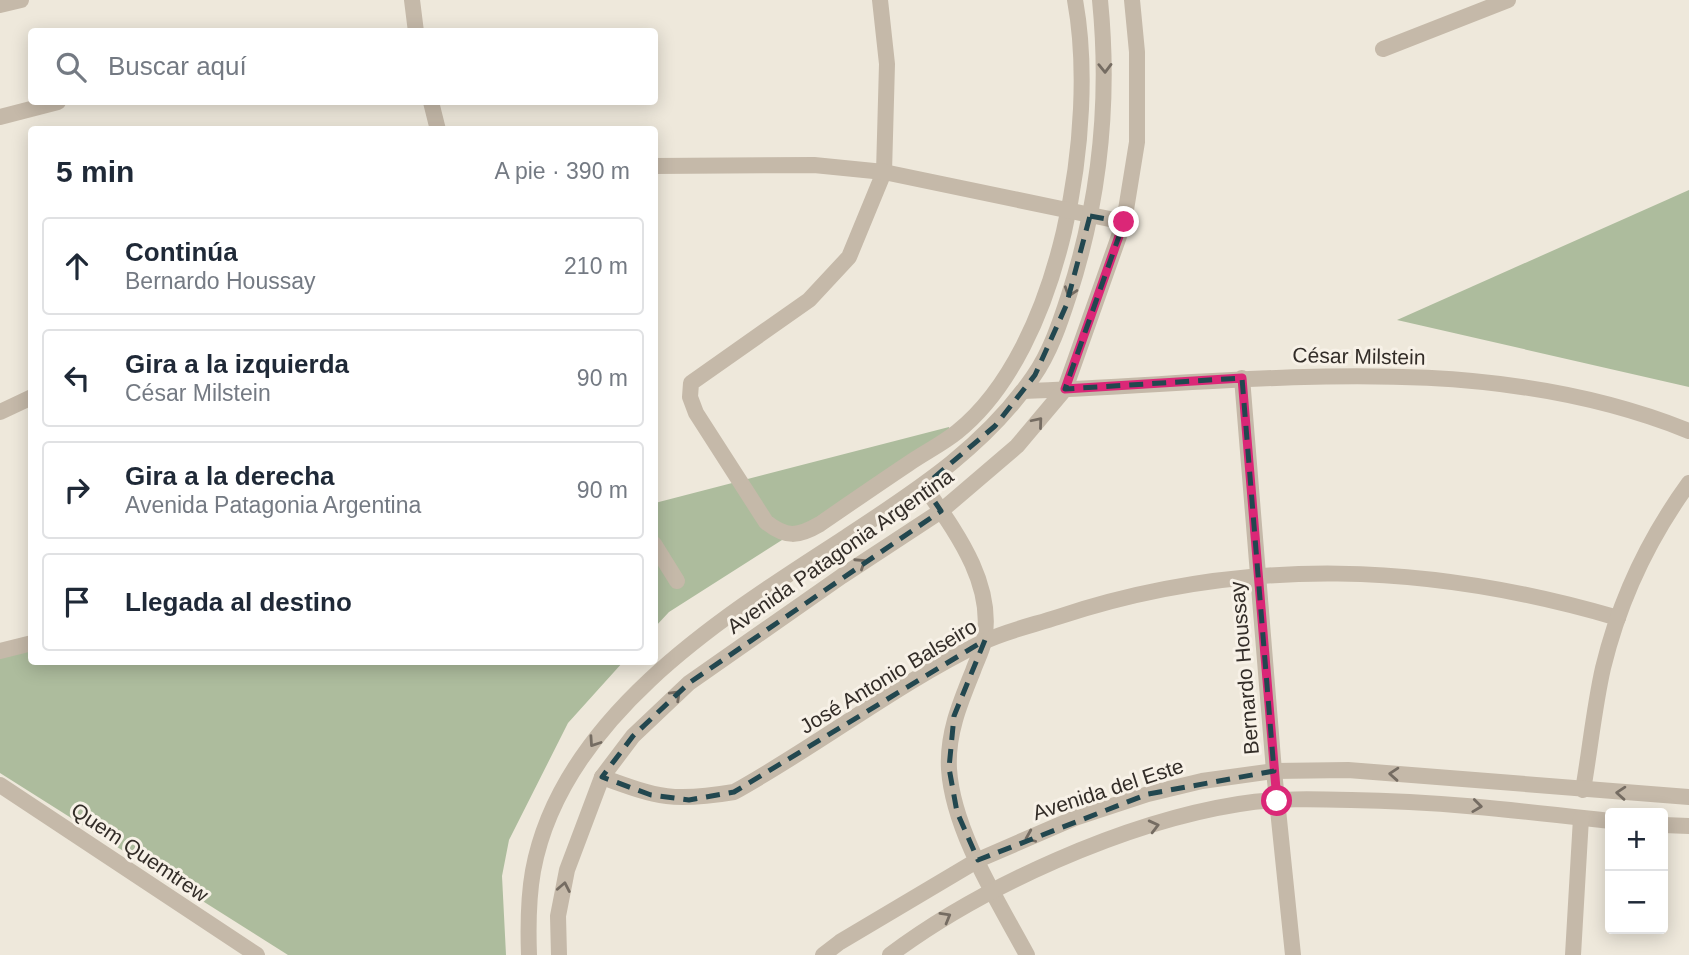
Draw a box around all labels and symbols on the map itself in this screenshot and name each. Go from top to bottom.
one-way arrow [1097,63,1113,74]
route end [1108,206,1139,237]
one-way arrow [1064,285,1079,297]
street label: César Milstein [1292,343,1426,369]
one-way arrow [1030,417,1042,430]
street label: Avenida Patagonia Argentina [723,464,958,638]
one-way arrow [853,559,866,571]
street label: Bernardo Houssay [1225,580,1263,756]
street label: José Antonio Balseiro [796,614,980,738]
one-way arrow [668,691,681,704]
one-way arrow [590,734,602,747]
street label: Avenida del Este [1030,754,1186,824]
one-way arrow [1388,767,1399,782]
route start [1261,785,1292,816]
one-way arrow [1615,786,1626,801]
street label: Quem Quemtrew [67,798,213,907]
one-way arrow [1471,798,1482,813]
one-way arrow [1148,820,1160,834]
one-way arrow [1025,829,1037,843]
one-way arrow [555,881,570,893]
one-way arrow [939,912,952,925]

